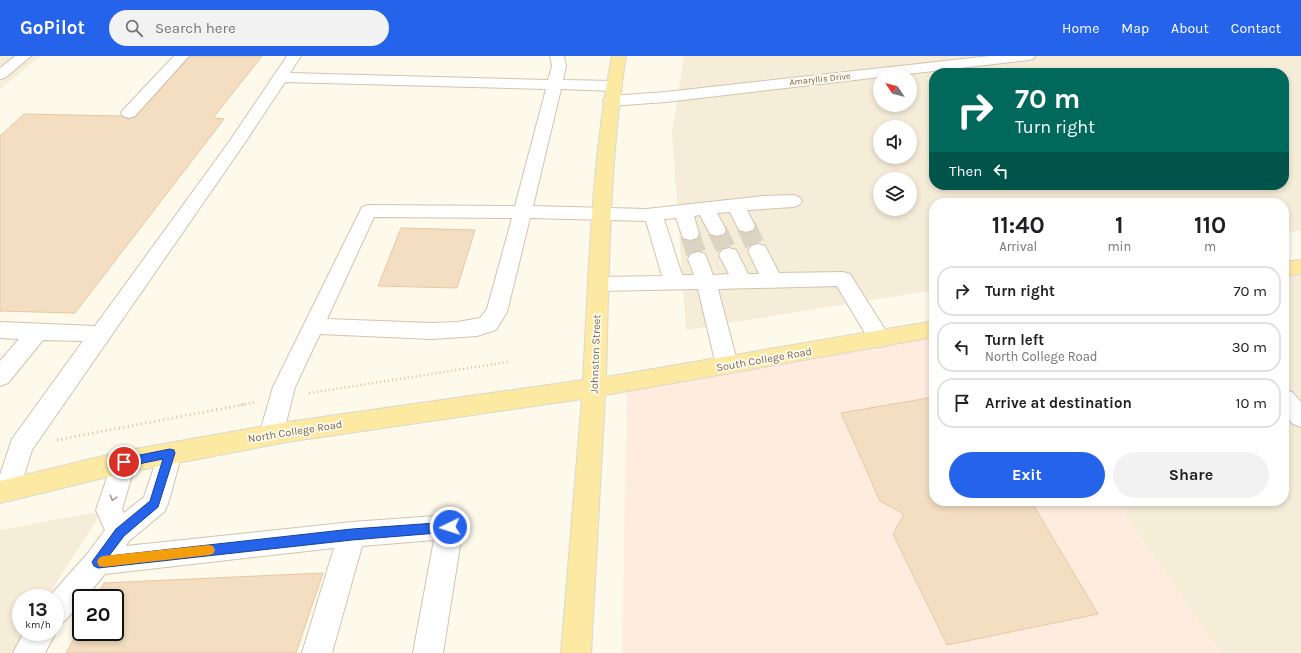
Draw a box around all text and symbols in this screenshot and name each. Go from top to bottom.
search box [109,10,389,46]
text: GoPilot [20,17,85,39]
icon: search [123,17,145,39]
text: Search here [155,19,236,37]
text: Home [1062,20,1099,37]
text: Map [1121,20,1149,37]
text: About [1171,20,1209,37]
text: Contact [1231,20,1281,37]
north arrow [873,68,917,112]
map controls [873,68,917,216]
street label: Amaryllis Drive [789,71,852,87]
text: 70 m [1015,82,1080,115]
icon: right [949,84,1001,136]
text: Turn right [1015,116,1095,138]
button: sound [873,120,917,164]
icon: left [990,160,1012,182]
text: Then [949,162,982,180]
button: layers [873,172,917,216]
text: 11:40 [992,211,1045,239]
text: 1 [1115,211,1124,239]
text: 110 [1194,211,1226,239]
text: Arrival [999,239,1037,254]
text: min [1107,239,1131,254]
text: m [1204,239,1216,254]
icon: right [951,280,973,302]
text: Turn right [985,282,1055,300]
text: 70 m [1233,282,1267,300]
street label: Johnston Street [588,314,603,394]
text: Turn left [985,331,1044,349]
icon: left [951,336,973,358]
text: 30 m [1232,338,1267,356]
street label: South College Road [715,345,813,374]
text: North College Road [985,349,1098,364]
icon: arrive [951,392,973,414]
text: Arrive at destination [985,394,1132,412]
text: 10 m [1236,394,1267,412]
street label: North College Road [247,418,343,445]
pin [107,445,141,479]
icon: arrive [113,451,135,473]
button: Exit [949,452,1105,498]
button: Share [1113,452,1269,498]
one-way arrow [109,494,118,501]
position arrow [429,506,471,548]
speed limit sign: 20 [72,589,124,641]
text: 13 [28,598,48,621]
text: km/h [25,619,51,631]

